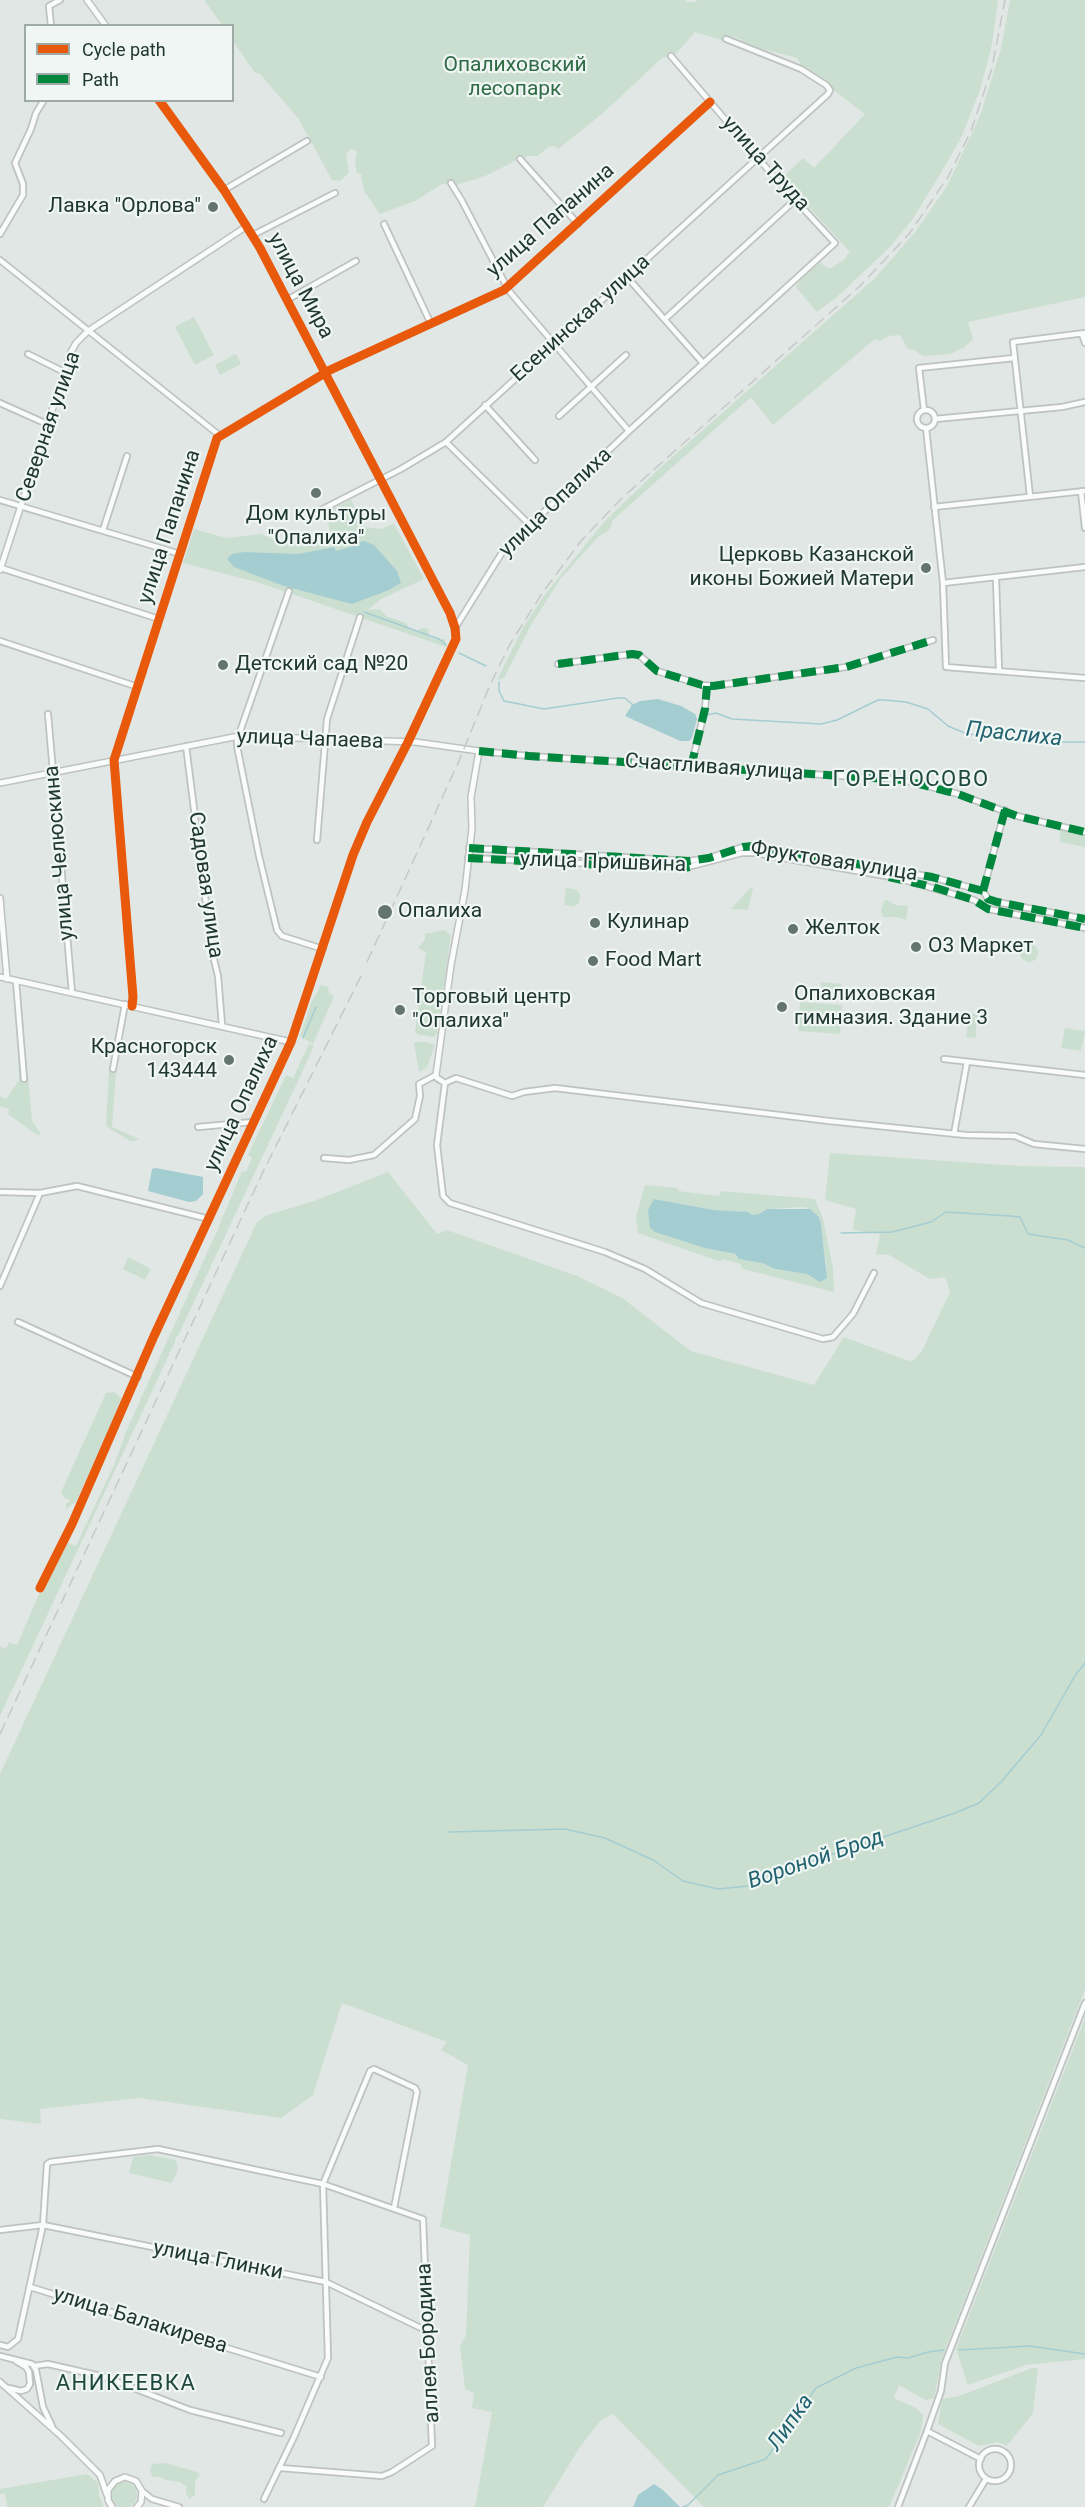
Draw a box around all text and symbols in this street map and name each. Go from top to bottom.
legend [24,24,234,102]
text: Cycle path [82,39,166,60]
park label: Опалиховский лесопарк [443,53,587,103]
text: Path [82,69,119,90]
street label: улица Труда [716,111,814,217]
street label: улица Папанина [482,159,620,283]
place label: Лавка "Орлова" [48,194,201,220]
marker: Лавка "Орлова" [206,200,220,214]
street label: улица Мира [262,229,338,343]
street label: Есенинская улица [506,250,656,388]
street label: Северная улица [11,348,87,506]
street label: улица Опалиха [494,443,618,563]
street label: улица Папанина [133,447,207,607]
marker: Дом культуры "Опалиха" [309,486,323,500]
place label: Дом культуры "Опалиха" [246,502,386,552]
place label: Церковь Казанской иконы Божией Матери [690,543,914,593]
marker: Церковь Казанской иконы Божией Матери [919,561,933,575]
place label: Детский сад №20 [235,652,408,678]
marker: Детский сад №20 [216,658,230,672]
water label: Праслиха [964,717,1064,753]
street label: улица Чапаева [236,725,384,755]
street label: Счастливая улица [624,749,804,787]
street label: улица Челюскина [40,764,80,942]
district label: ГОРЕНОСОВО [832,767,990,793]
street label: Садовая улица [182,810,228,960]
street label: Фруктовая улица [749,836,919,888]
street label: улица Пришвина [519,848,687,878]
place label: Опалиха [398,899,482,925]
marker: Опалиха [376,903,394,921]
place label: Кулинар [607,910,689,936]
marker: Кулинар [588,916,602,930]
place label: Желток [805,916,880,942]
marker: Желток [786,922,800,936]
place label: О3 Маркет [928,934,1033,960]
marker: О3 Маркет [909,940,923,954]
place label: Food Mart [605,948,702,974]
marker: Food Mart [586,954,600,968]
place label: Опалиховская гимназия. Здание 3 [794,982,988,1032]
place label: Торговый центр "Опалиха" [412,985,571,1035]
marker: Опалиховская гимназия. Здание 3 [775,1000,789,1014]
marker: Торговый центр "Опалиха" [393,1003,407,1017]
street label: улица Опалиха [200,1032,284,1176]
place label: Красногорск 143444 [91,1035,217,1085]
marker: Красногорск 143444 [222,1053,236,1067]
water label: Вороной Брод [745,1824,887,1896]
street label: улица Глинки [151,2236,285,2286]
street label: аллея Бородина [412,2262,446,2424]
street label: улица Балакирева [50,2283,230,2359]
district label: АНИКЕЕВКА [56,2371,196,2397]
water label: Липка [762,2390,820,2456]

